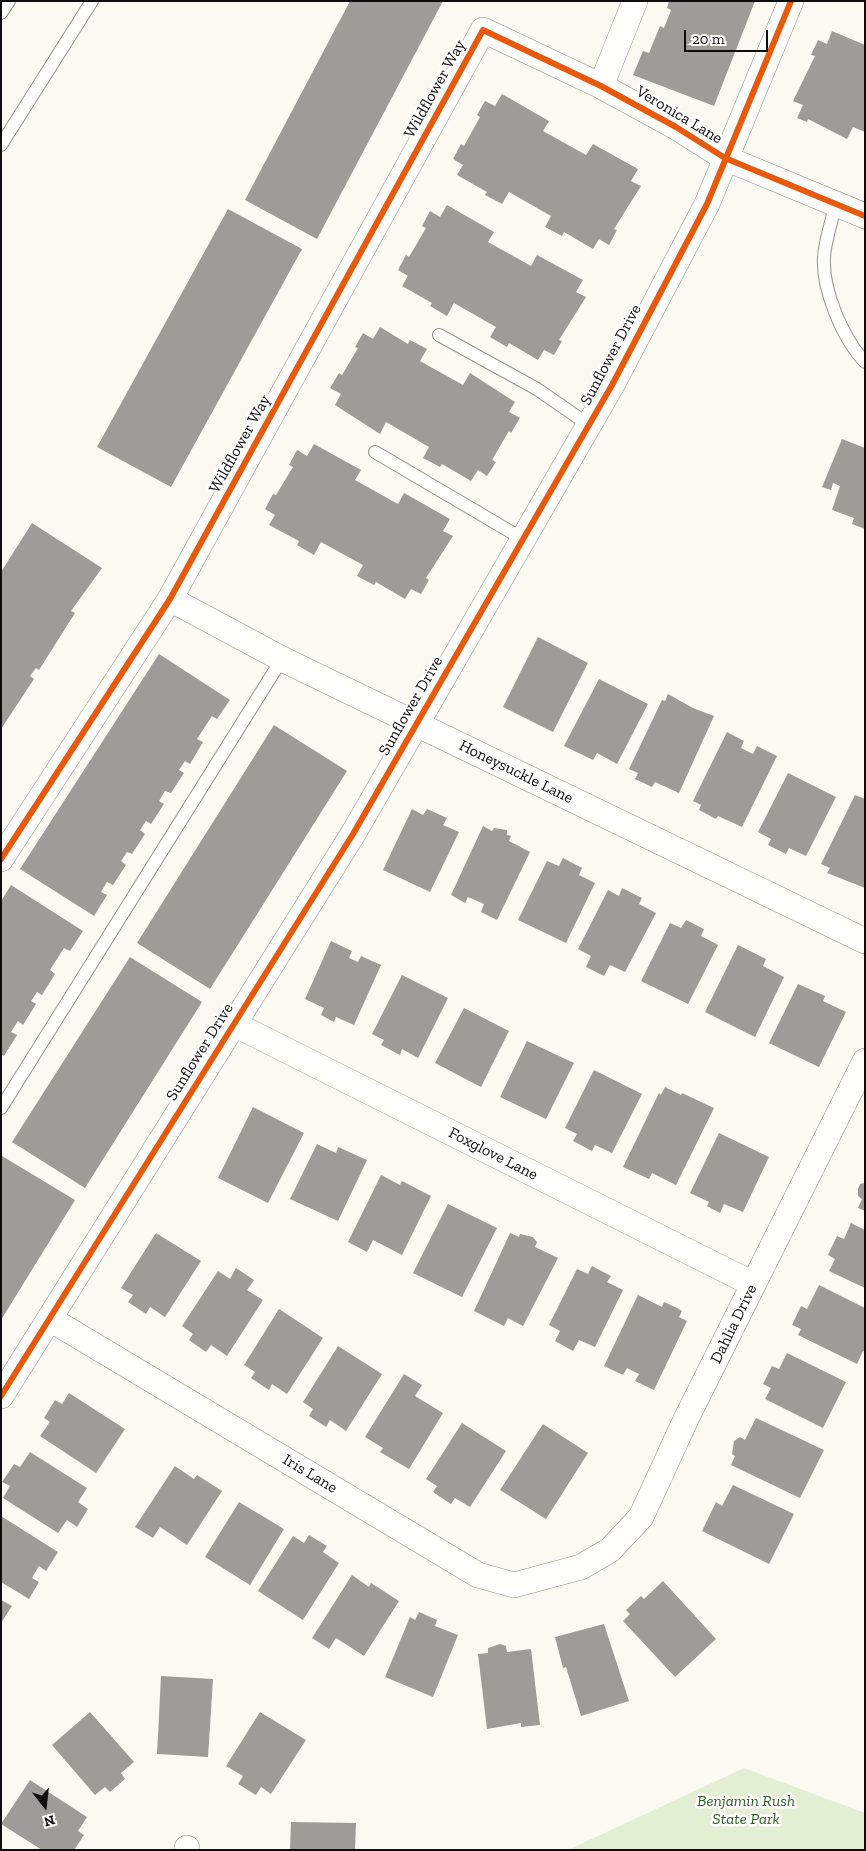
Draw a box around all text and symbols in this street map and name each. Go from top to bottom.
scale bar [686,20,770,52]
text: 20 m [692,30,725,48]
street label: Wildflower Way [400,37,470,141]
street label: Veronica Lane [632,82,726,148]
street label: Sunflower Drive [576,301,646,409]
street label: Wildflower Way [205,392,275,496]
street label: Sunflower Drive [375,653,447,759]
street label: Honeysuckle Lane [456,736,576,808]
street label: Sunflower Drive [162,1000,238,1104]
street label: Foxglove Lane [445,1123,541,1185]
street label: Dahlia Drive [707,1281,761,1367]
street label: Iris Lane [279,1450,341,1498]
north arrow [20,1781,70,1831]
park label: Benjamin Rush State Park [697,1791,795,1829]
text: N [42,1811,57,1831]

